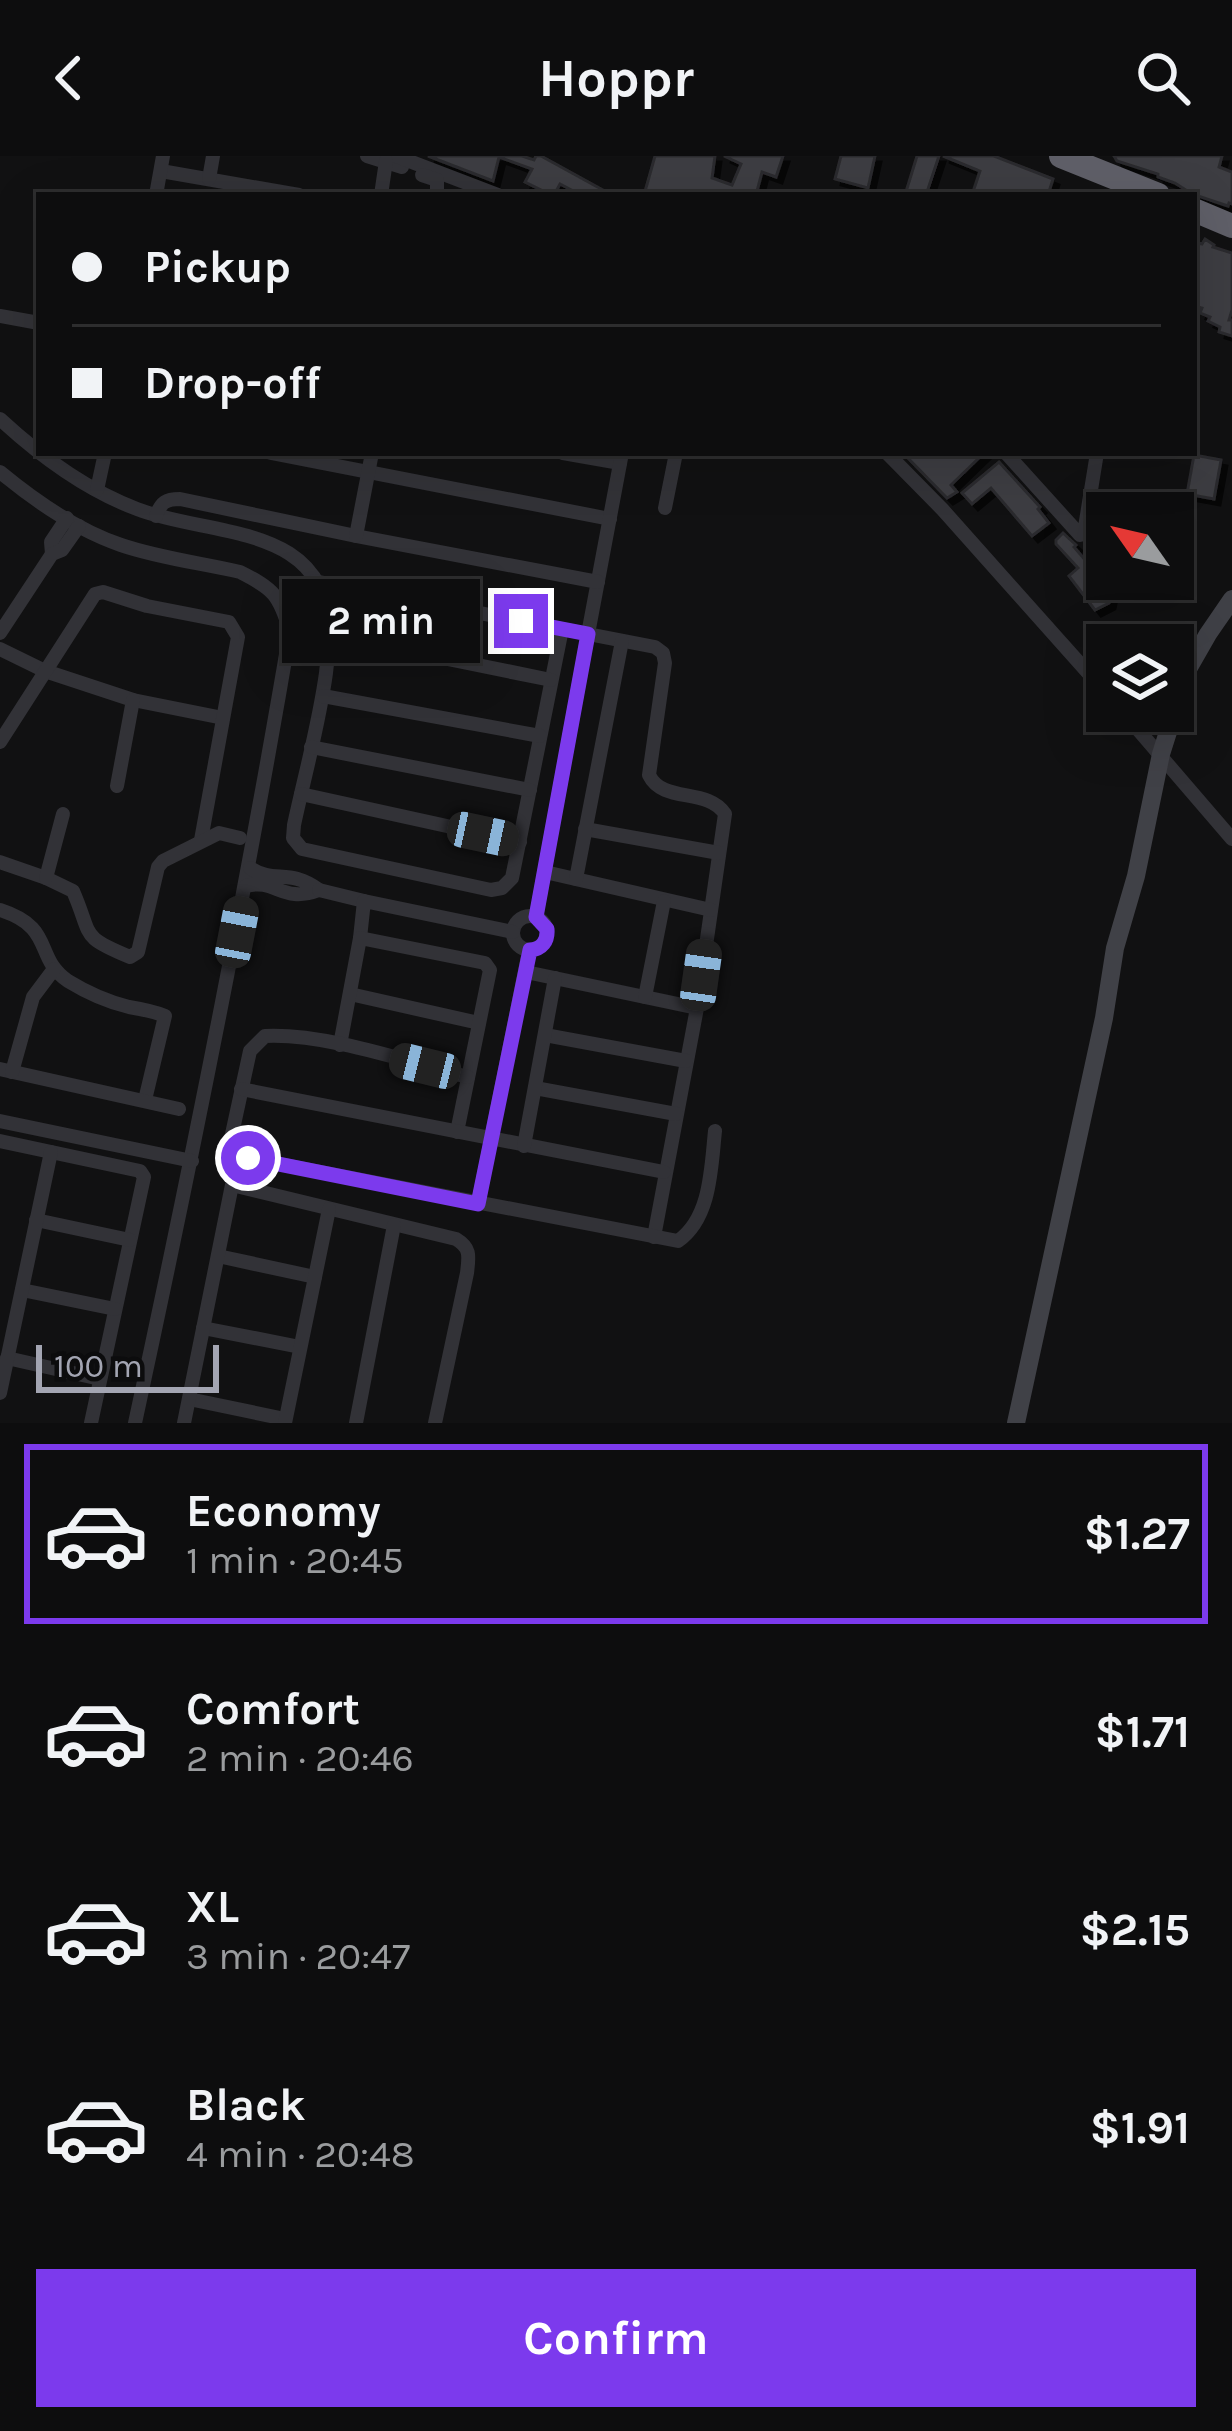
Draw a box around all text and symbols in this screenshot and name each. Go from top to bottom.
icon: back [36,45,102,111]
icon: search [1130,45,1196,111]
text: Hoppr [538,46,694,110]
text: Pickup [144,241,291,293]
text: Drop-off [144,357,321,409]
north arrow [1086,492,1194,600]
map controls [1086,492,1194,732]
callout: 2 min [281,579,479,663]
route end [494,594,548,648]
text: 2 min [327,598,435,644]
button: layers [1086,624,1194,732]
car [444,809,522,859]
car [212,893,262,971]
car [678,937,724,1013]
car [386,1040,464,1092]
route start [221,1131,275,1185]
scale bar [36,1339,219,1392]
text: 100 m [54,1347,143,1385]
icon: car [42,1480,150,1588]
text: Economy [186,1485,381,1537]
text: $1.27 [1084,1508,1190,1560]
text: 1 min · 20:45 [186,1537,404,1583]
icon: car [42,1678,150,1786]
text: Comfort [186,1683,360,1735]
text: $1.71 [1095,1706,1190,1758]
text: 2 min · 20:46 [186,1735,414,1781]
icon: car [42,1876,150,1984]
text: XL [186,1881,239,1933]
text: $2.15 [1080,1904,1190,1956]
text: 3 min · 20:47 [186,1933,410,1979]
icon: car [42,2074,150,2182]
text: Black [186,2079,306,2131]
text: $1.91 [1090,2102,1190,2154]
text: 4 min · 20:48 [186,2131,415,2177]
button: Confirm [36,2269,1196,2407]

